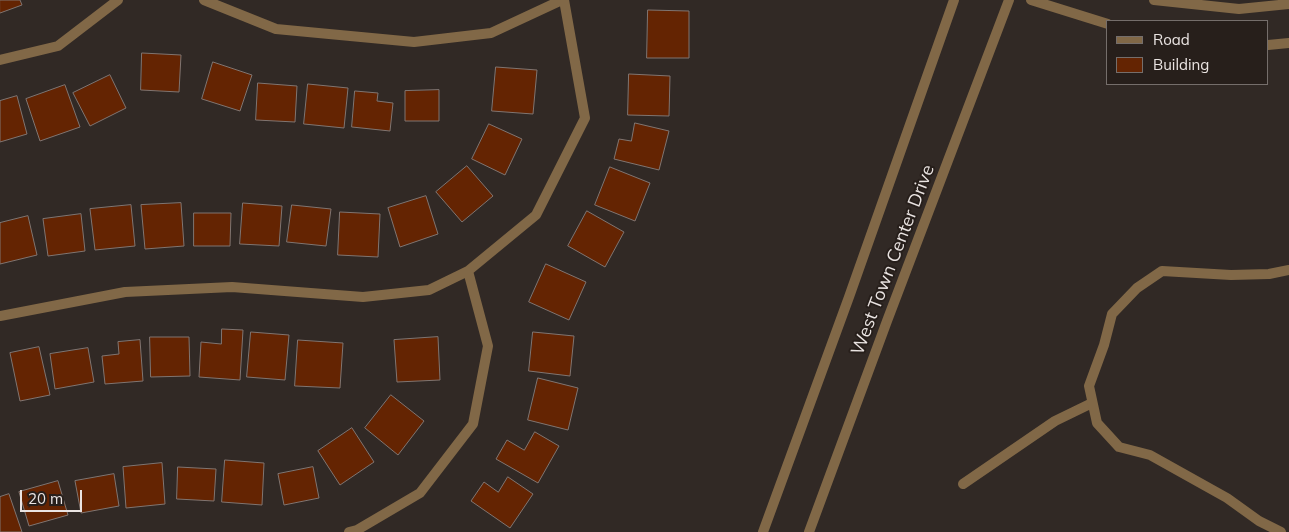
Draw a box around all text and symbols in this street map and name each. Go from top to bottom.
legend [1106,20,1269,85]
text: Road [1153,30,1190,49]
text: Building [1153,55,1209,74]
street label: West Town Center Drive [847,162,939,358]
scale bar [22,480,85,512]
text: 20 m [28,489,63,508]

